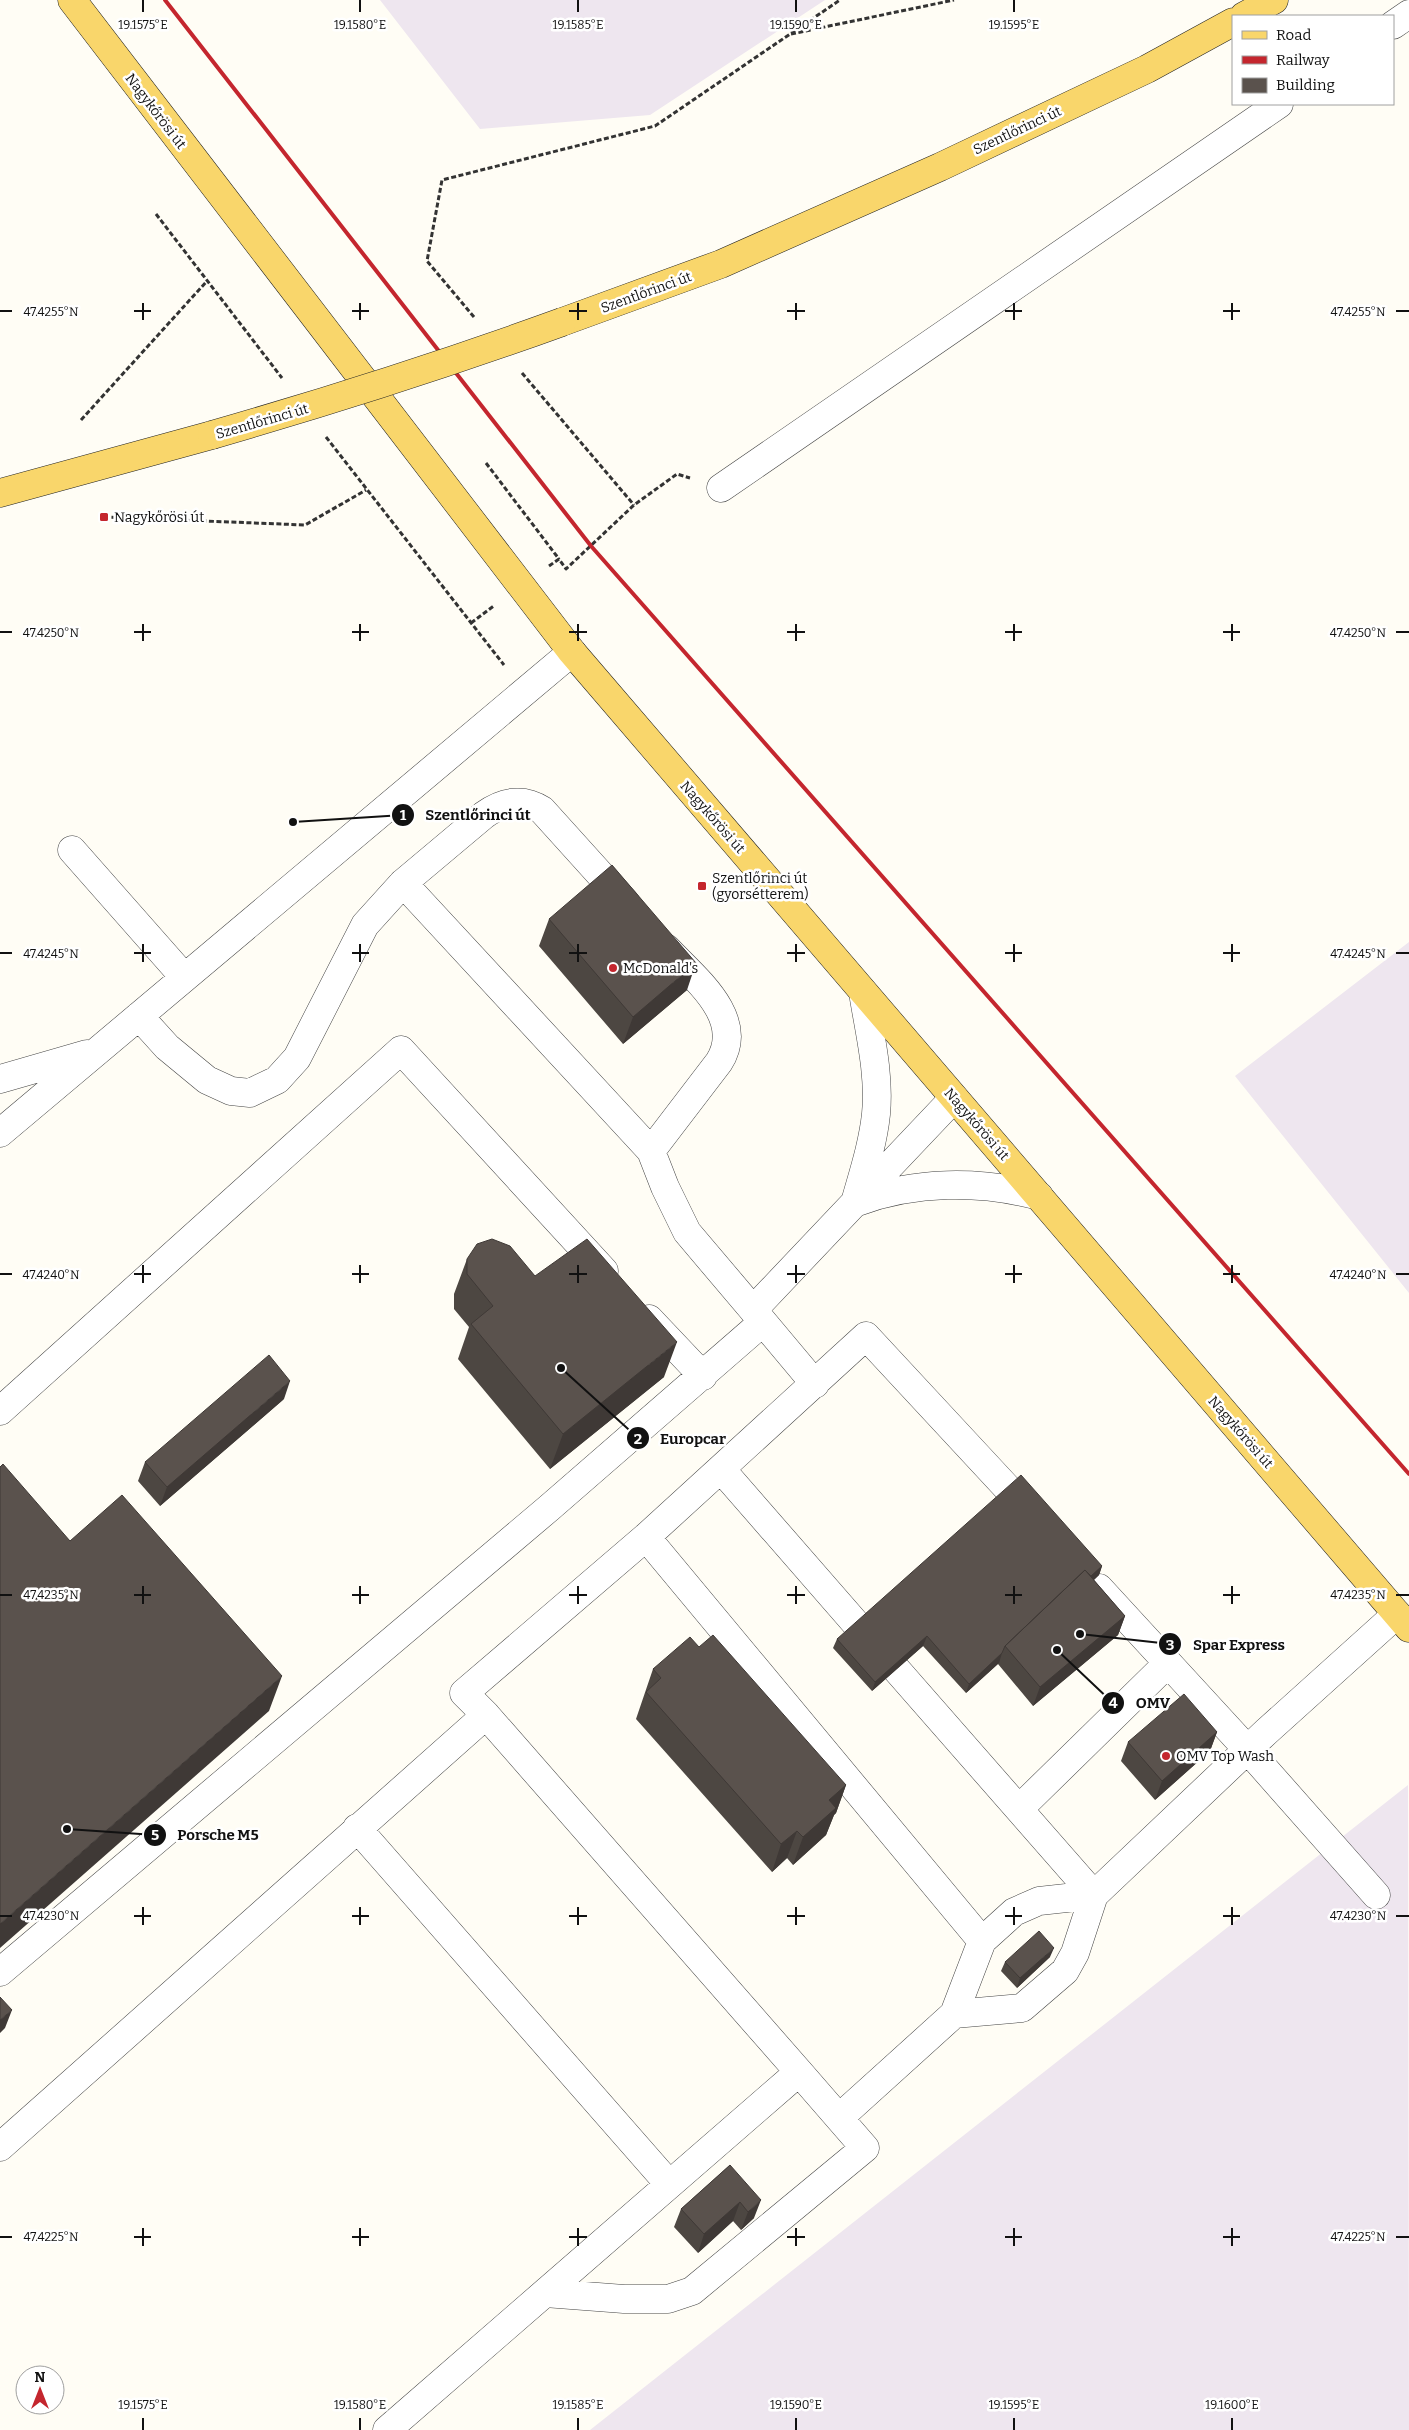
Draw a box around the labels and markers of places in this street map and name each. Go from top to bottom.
place label: Nagykőrösi út [114,509,204,526]
marker: Nagykőrösi út [98,511,110,523]
callout: Szentlőrinci út [391,800,541,830]
place label: Szentlőrinci út (gyorsétterem) [712,870,808,903]
marker: Szentlőrinci út (gyorsétterem) [696,880,708,892]
place label: McDonald's [623,960,698,977]
marker: McDonald's [607,962,619,974]
callout: Europcar [625,1423,736,1453]
callout: Spar Express [1158,1629,1295,1659]
callout: OMV [1100,1688,1180,1718]
place label: OMV Top Wash [1176,1748,1274,1765]
marker: OMV Top Wash [1160,1750,1172,1762]
callout: Porsche M5 [142,1820,269,1850]

